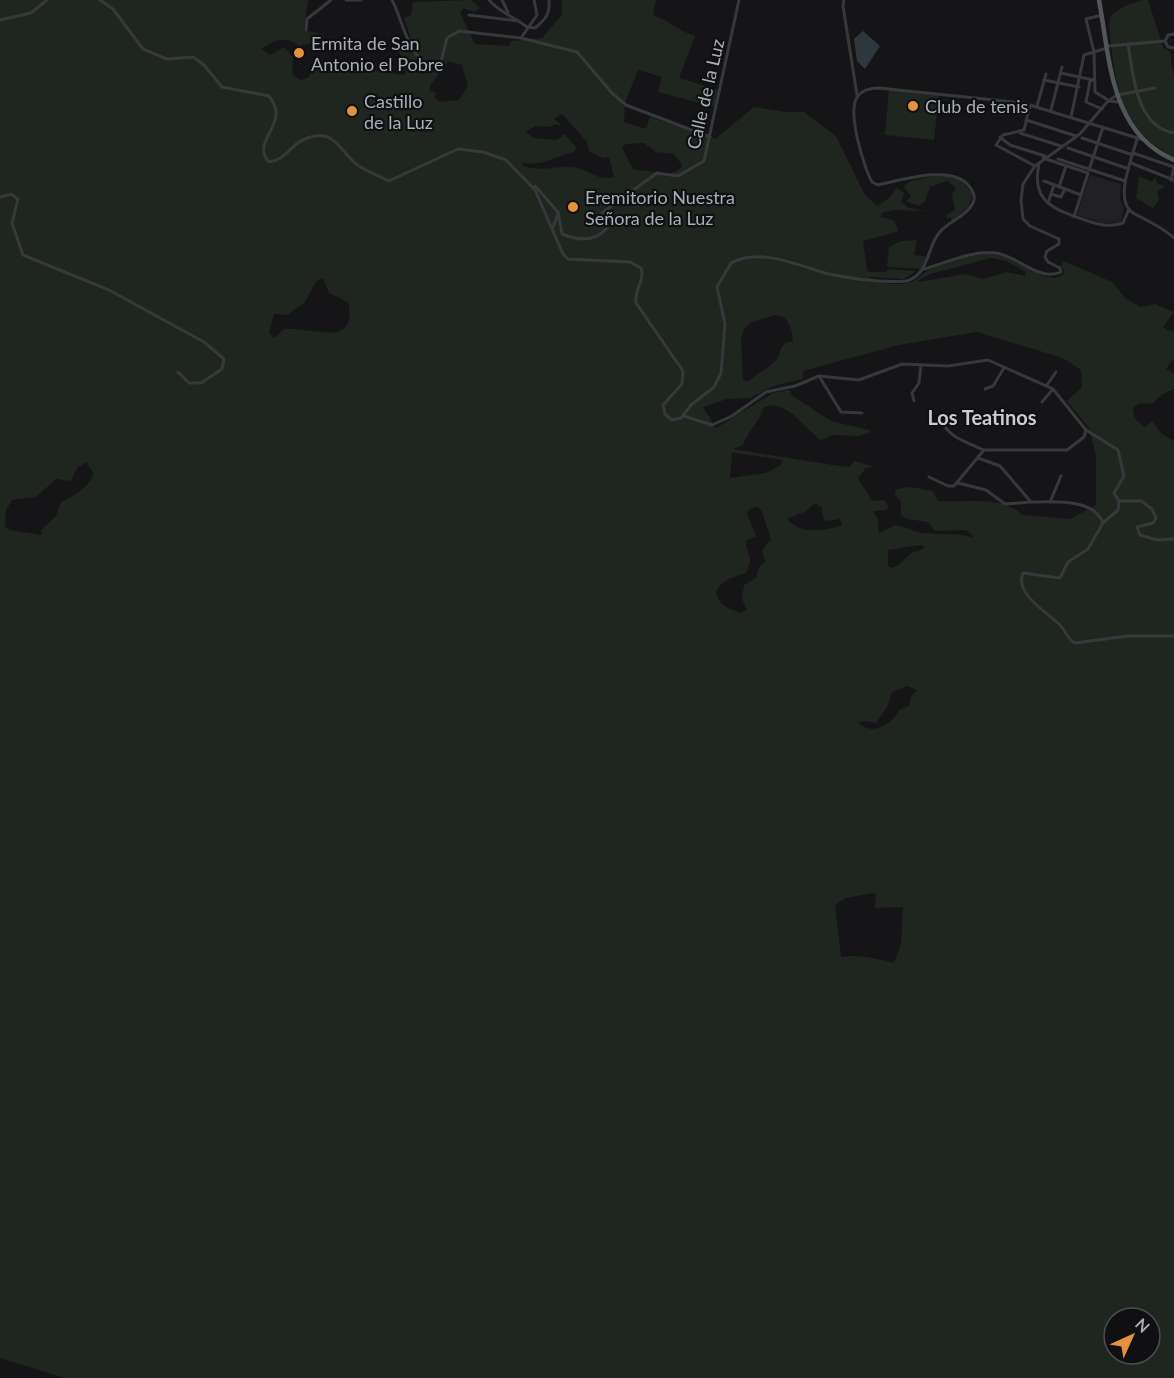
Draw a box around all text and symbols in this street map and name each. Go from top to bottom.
place label: Ermita de San Antonio el Pobre [311,32,444,75]
street label: Calle de la Luz [682,37,728,151]
marker: Ermita de San Antonio el Pobre [292,46,306,60]
place label: Castillo de la Luz [364,90,433,133]
place label: Club de tenis [925,95,1028,117]
marker: Club de tenis [906,99,920,113]
marker: Castillo de la Luz [345,104,359,118]
place label: Eremitorio Nuestra Señora de la Luz [585,186,735,229]
marker: Eremitorio Nuestra Señora de la Luz [566,200,580,214]
district label: Los Teatinos [927,405,1037,429]
north arrow [1102,1306,1162,1366]
text: N [1132,1314,1154,1336]

